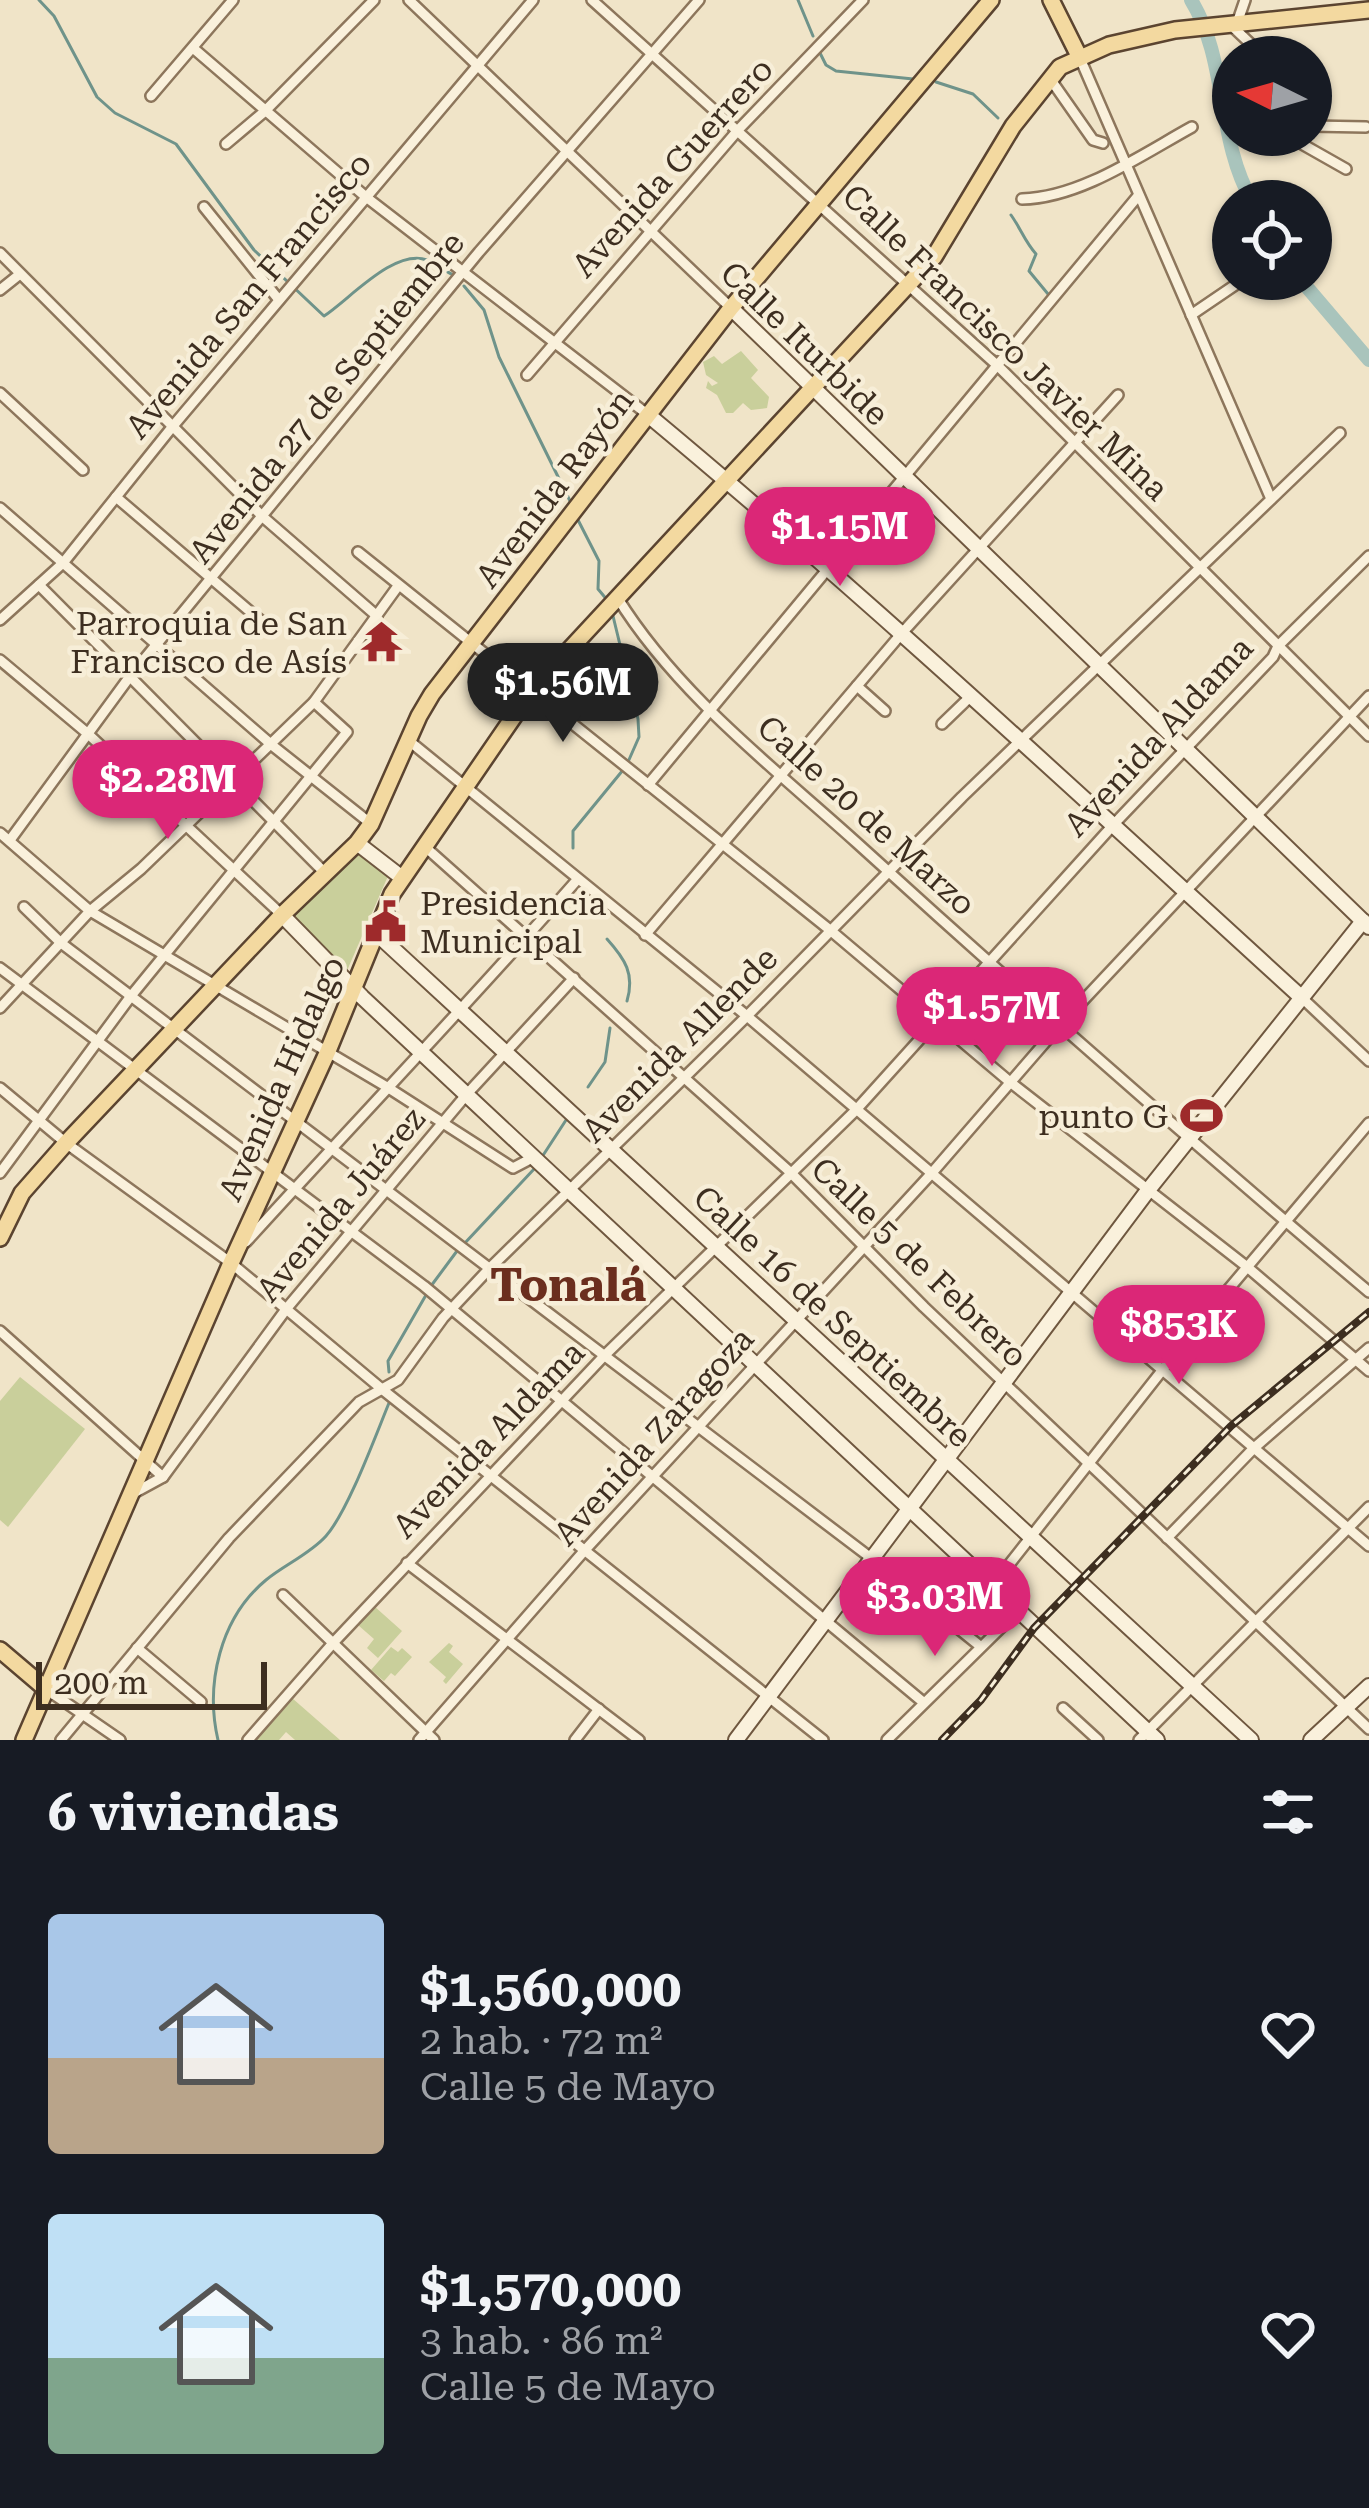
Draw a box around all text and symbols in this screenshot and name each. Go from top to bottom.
north arrow [1212,36,1332,156]
map controls [1212,36,1332,300]
street label: Avenida Guerrero [564,50,781,285]
street label: Avenida San Francisco [117,144,379,446]
street label: Calle Francisco Javier Mina [835,176,1177,508]
button: locate [1212,180,1332,300]
street label: Avenida 27 de Septiembre [181,224,472,571]
street label: Calle Iturbide [713,254,897,433]
street label: Avenida Rayón [467,382,642,595]
pin: $1.15M [742,487,938,589]
text: $1.15M [771,503,909,549]
place label: Parroquia de San Francisco de Asís [70,604,347,681]
temple icon: Parroquia de San Francisco de Asís [358,619,404,665]
street label: Avenida Aldama [1056,628,1261,844]
pin: $1.56M [465,643,661,745]
text: $1.56M [494,659,632,705]
street label: Calle 20 de Marzo [750,707,984,923]
pin: $2.28M [70,740,266,842]
text: $2.28M [99,756,237,802]
place label: Presidencia Municipal [420,884,606,961]
public building icon: Presidencia Municipal [363,899,409,945]
street label: Avenida Allende [573,938,785,1150]
street label: Avenida Hidalgo [210,950,353,1206]
pin: $1.57M [894,967,1090,1069]
text: $1.57M [923,983,1061,1029]
sports icon: punto G [1179,1093,1225,1139]
place label: punto G [1038,1097,1168,1136]
street label: Avenida Juárez [248,1099,433,1309]
street label: Calle 5 de Febrero [804,1149,1036,1375]
street label: Calle 16 de Septiembre [686,1178,980,1455]
district label: Tonalá [490,1259,646,1312]
pin: $853K [1095,1285,1263,1387]
text: $853K [1120,1301,1238,1347]
street label: Avenida Zaragoza [545,1319,761,1553]
street label: Avenida Aldama [385,1333,592,1546]
pin: $3.03M [837,1557,1033,1659]
text: $3.03M [866,1573,1004,1619]
scale bar [36,1656,267,1709]
text: 200 m [54,1663,148,1702]
icon: filters [1255,1779,1321,1845]
text: 6 viviendas [48,1783,339,1842]
text: $1,560,000 [420,1959,681,2018]
icon: home [144,1962,288,2106]
icon: heart [1255,2001,1321,2067]
text: 2 hab. · 72 m² [420,2018,663,2064]
text: Calle 5 de Mayo [420,2064,716,2110]
text: $1,570,000 [420,2259,681,2318]
icon: home [144,2262,288,2406]
icon: heart [1255,2301,1321,2367]
text: 3 hab. · 86 m² [420,2318,663,2364]
text: Calle 5 de Mayo [420,2364,716,2410]

